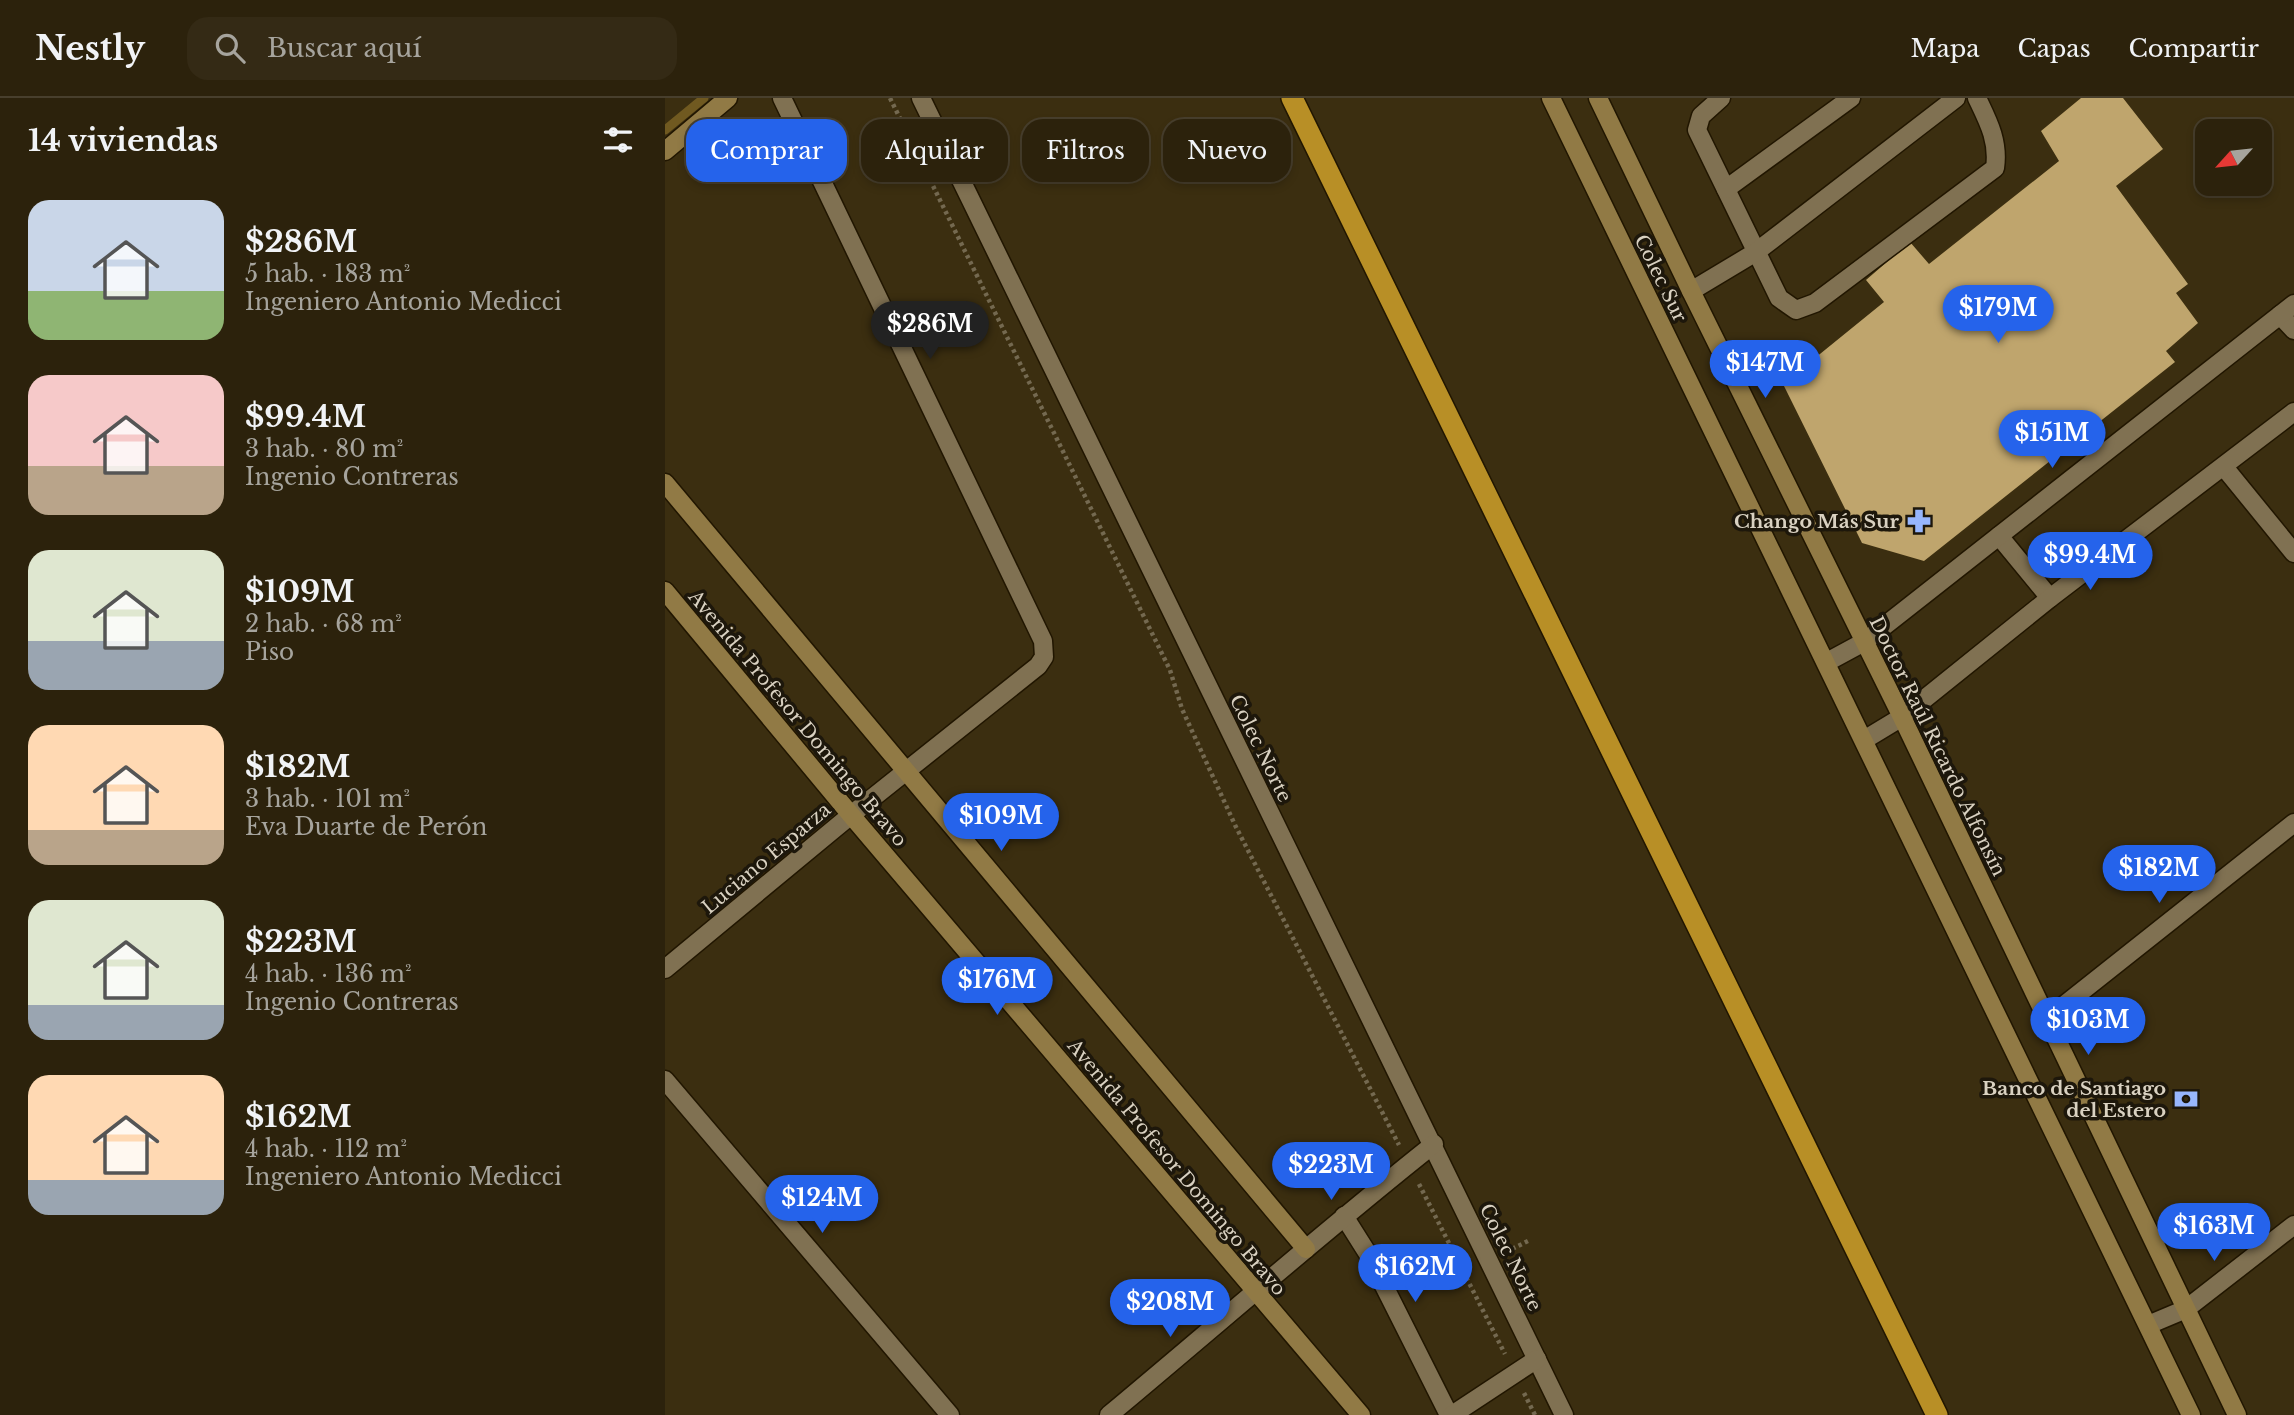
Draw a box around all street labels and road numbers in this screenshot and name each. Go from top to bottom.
street label: Colec Sur [1630,231,1692,326]
street label: Avenida Profesor Domingo Bravo [683,585,912,851]
street label: Doctor Raúl Ricardo Alfonsín [1865,613,2011,880]
street label: Colec Norte [1225,691,1296,806]
street label: Luciano Esparza [697,798,836,919]
street label: Avenida Profesor Domingo Bravo [1062,1034,1291,1300]
street label: Colec Norte [1475,1200,1546,1315]

